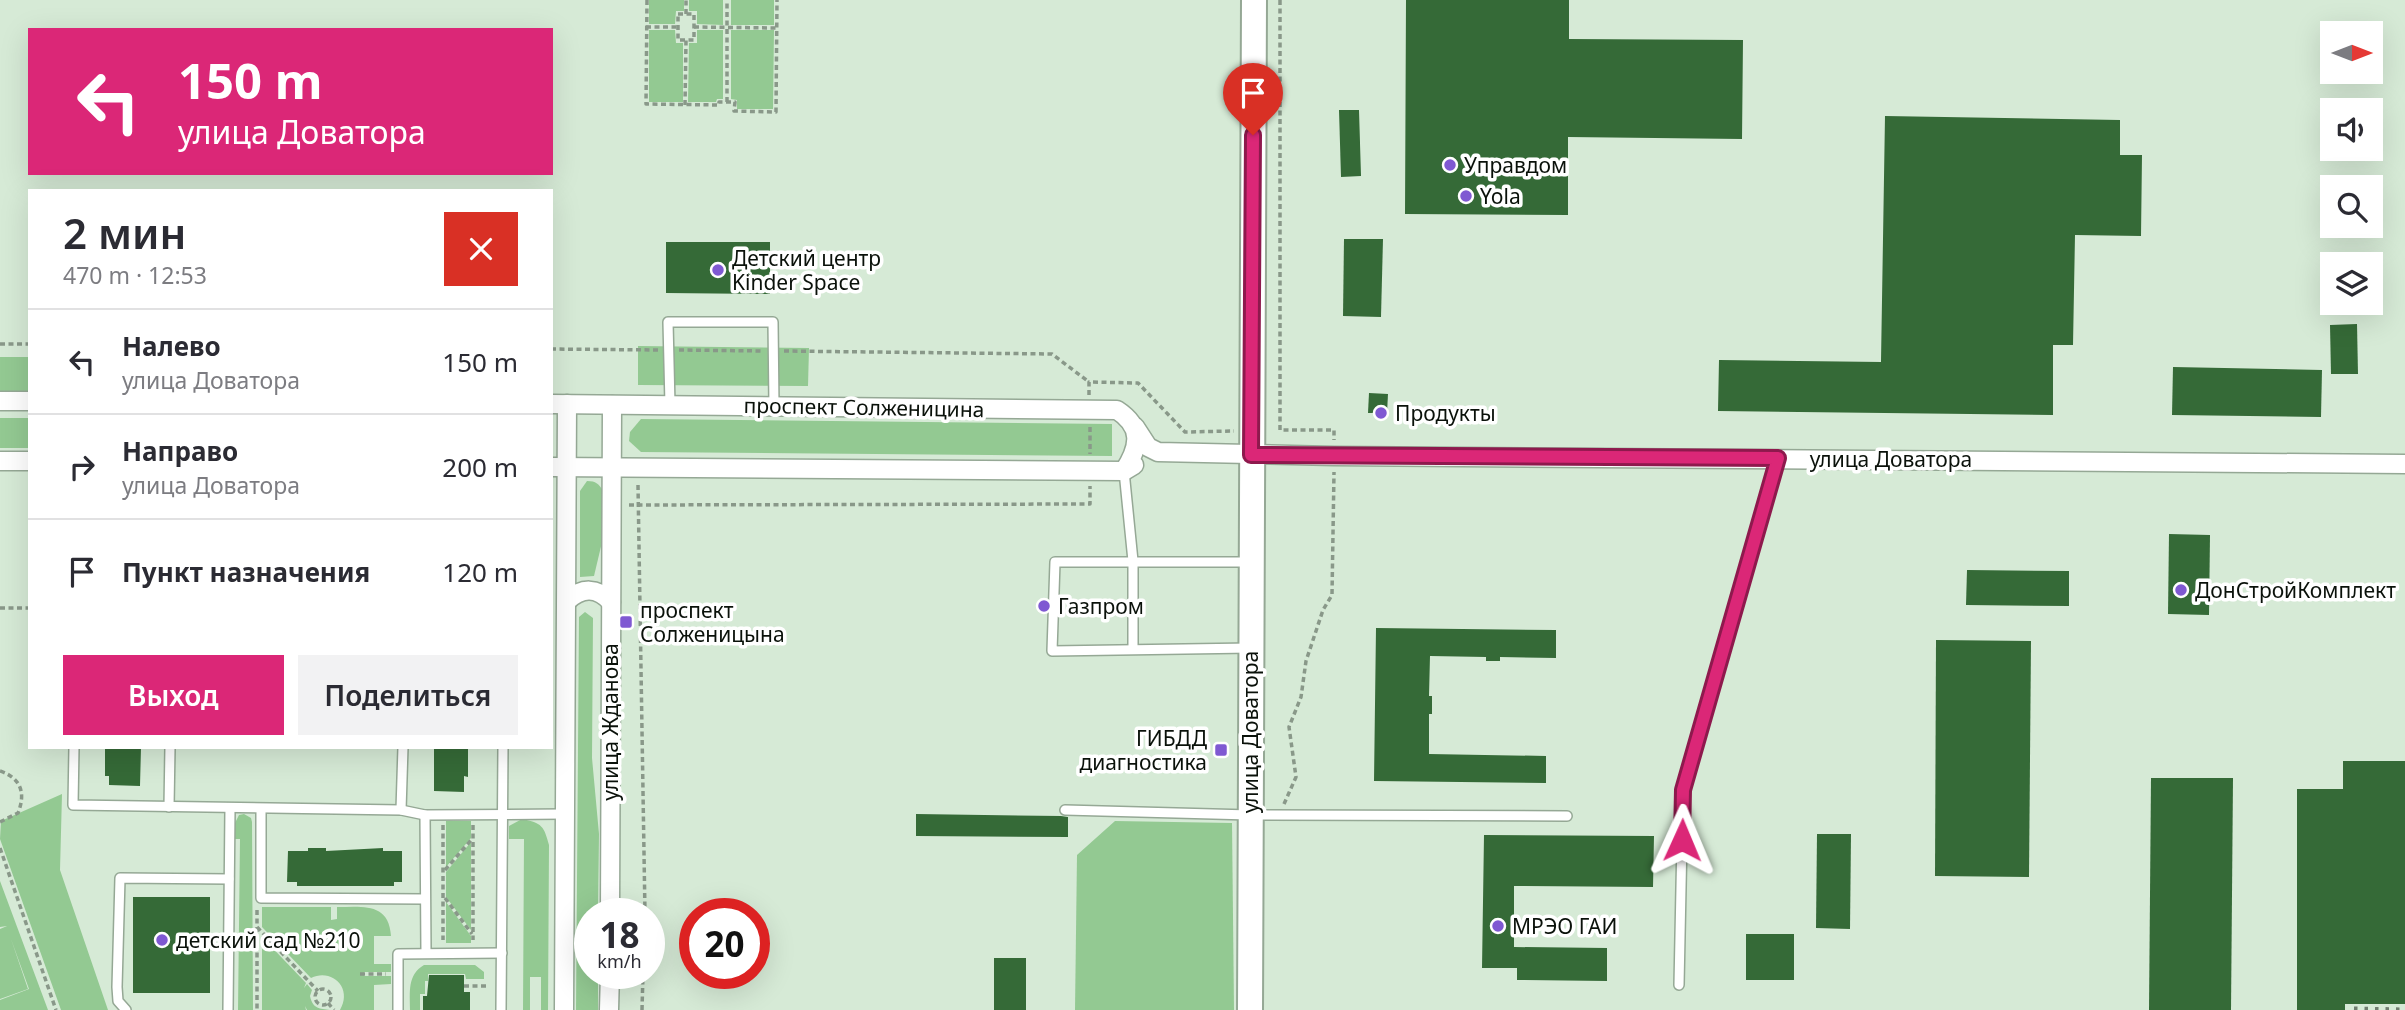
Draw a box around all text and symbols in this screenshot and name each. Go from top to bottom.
north arrow [2320,21,2384,84]
map controls [2320,21,2383,315]
text: 150 m [178,47,323,113]
icon: left [63,56,154,147]
pin [1223,63,1283,135]
icon: arrive [1234,74,1272,112]
button: sound [2320,98,2383,161]
text: улица Доватора [178,110,426,153]
place label: Управдом [1464,151,1567,179]
marker: Управдом [1442,157,1458,173]
button: search [2320,175,2383,238]
place label: Yola [1480,182,1521,210]
marker: Yola [1458,188,1474,204]
text: 2 мин [63,204,186,261]
button: close [444,212,518,286]
place label: Детский центр Kinder Space [732,244,881,296]
button: layers [2320,252,2383,315]
text: 470 m · 12:53 [63,259,207,291]
marker: Детский центр Kinder Space [710,262,726,278]
text: Налево [122,328,221,364]
icon: left [63,343,101,381]
text: 150 m [442,344,518,380]
text: улица Доватора [122,364,300,396]
street label: проспект Солженицина [743,391,985,423]
place label: Продукты [1395,399,1496,427]
marker: Продукты [1373,405,1389,421]
text: Направо [122,433,238,469]
street label: улица Доватора [1810,445,1972,473]
icon: right [63,448,101,486]
text: 200 m [442,449,518,485]
text: улица Доватора [122,469,300,501]
icon: arrive [63,553,101,591]
text: Пункт назначения [122,554,370,590]
text: 120 m [442,554,518,590]
place label: ДонСтройКомплект [2195,576,2396,604]
marker: ДонСтройКомплект [2173,582,2189,598]
place label: Газпром [1058,592,1144,620]
place label: проспект Солженицына [640,596,785,648]
marker: Газпром [1036,598,1052,614]
marker: проспект Солженицына [618,614,634,630]
street label: улица Жданова [596,643,624,801]
street label: улица Доватора [1236,651,1264,813]
button: Выход [63,655,284,735]
button: Поделиться [298,655,518,735]
place label: ГИБДД диагностика [1079,724,1208,776]
marker: ГИБДД диагностика [1213,742,1229,758]
position arrow [1645,803,1719,877]
speed limit sign: 20 [679,898,770,989]
text: 18 [599,911,640,958]
place label: МРЭО ГАИ [1512,912,1617,940]
marker: МРЭО ГАИ [1490,918,1506,934]
place label: детский сад №210 [176,926,360,954]
marker: детский сад №210 [154,932,170,948]
text: km/h [597,949,642,973]

